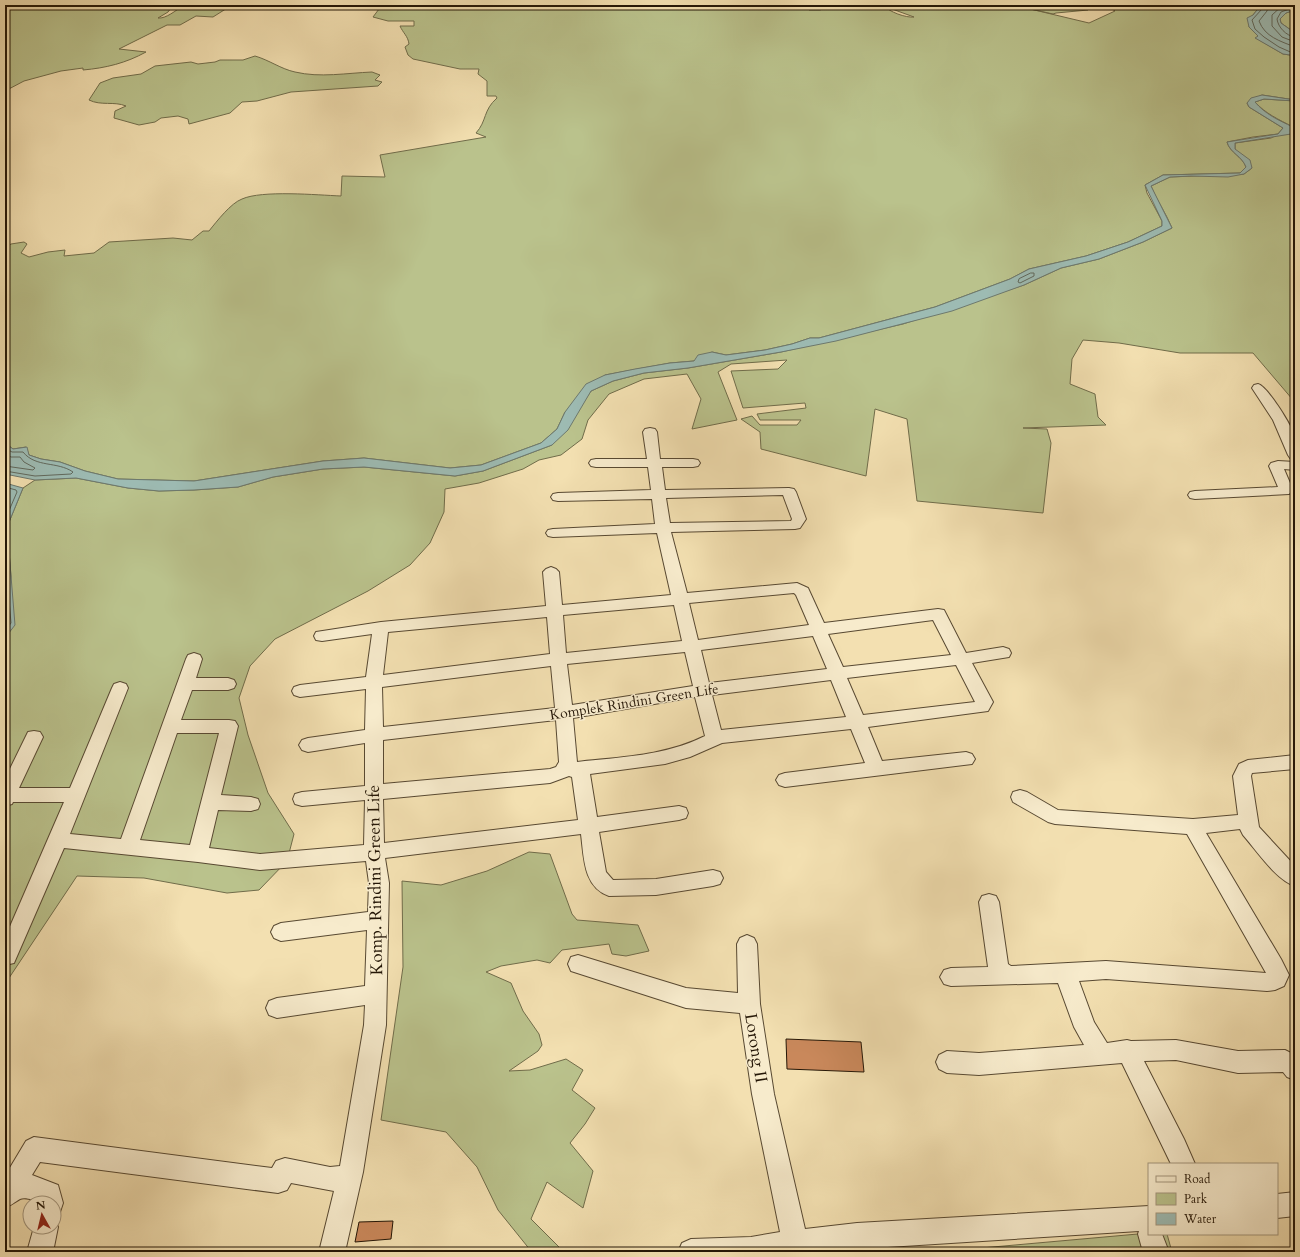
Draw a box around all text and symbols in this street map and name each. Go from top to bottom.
street label: Komplek Rindini Green Life [548,679,720,725]
street label: Komp. Rindini Green Life [362,785,388,975]
street label: Lorong II [739,1012,773,1085]
legend [1148,1163,1278,1235]
text: Road [1184,1171,1211,1187]
text: Park [1184,1191,1208,1207]
north arrow [22,1195,62,1235]
text: N [35,1197,47,1214]
text: Water [1183,1211,1217,1227]

